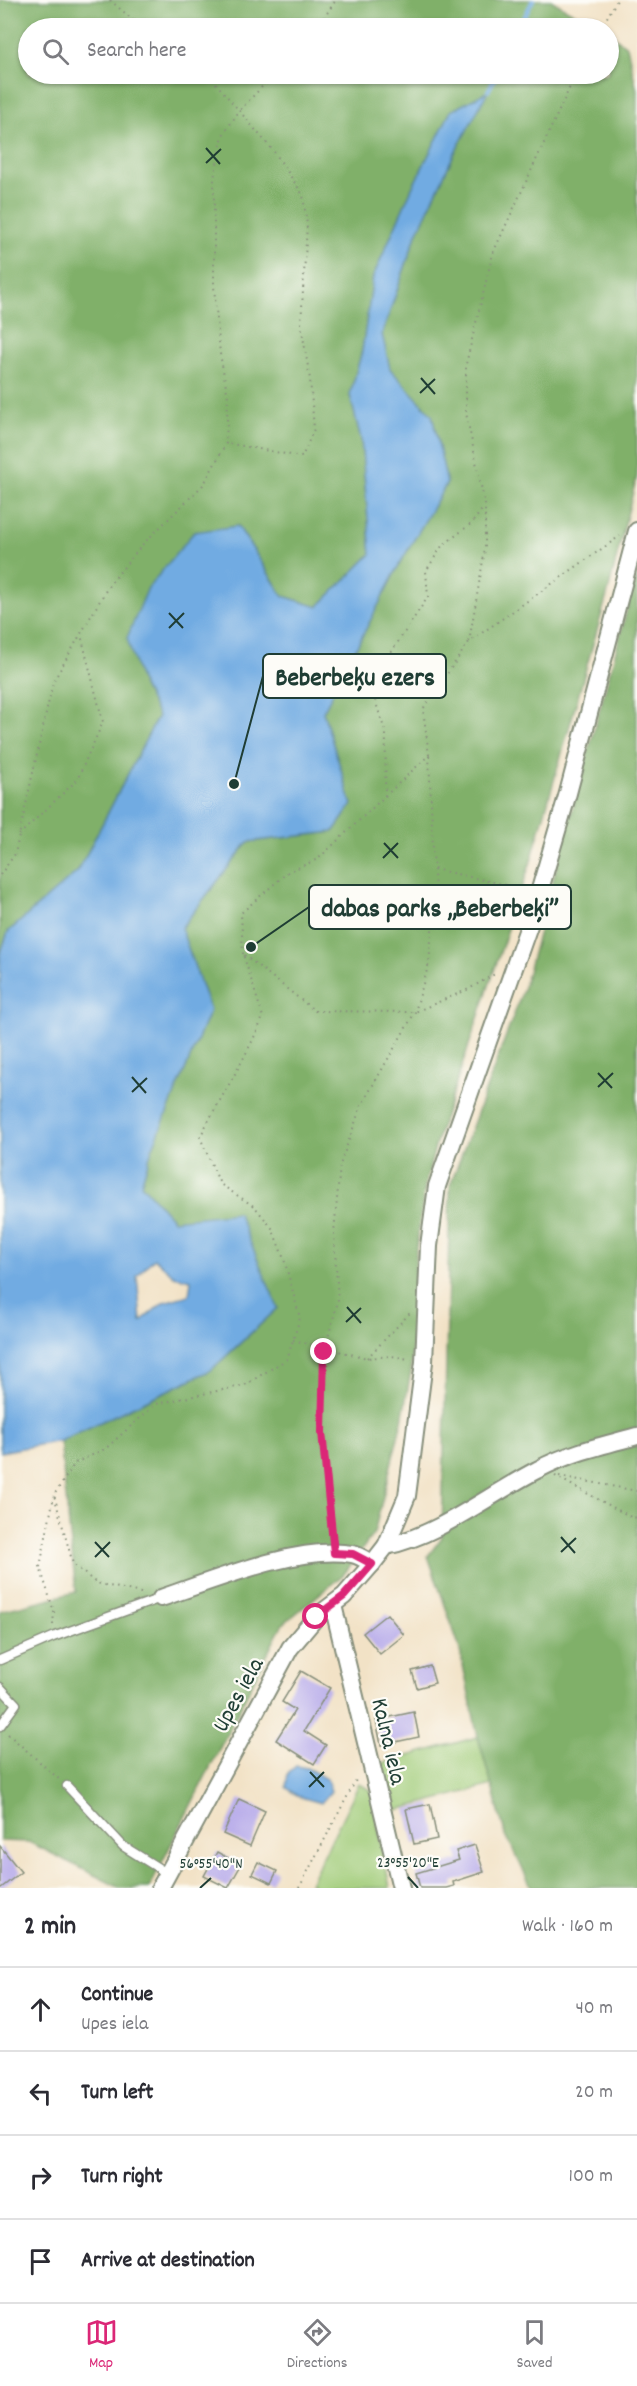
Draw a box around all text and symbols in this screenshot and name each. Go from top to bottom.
search box [18,18,619,84]
icon: search [39,35,72,68]
text: Search here [87,36,186,67]
callout: Beberbeķu ezers [263,654,446,698]
text: Beberbeķu ezers [275,661,435,698]
callout: dabas parks „Beberbeķi” [309,885,571,929]
text: dabas parks „Beberbeķi” [321,892,559,929]
route end [310,1338,336,1364]
route start [302,1603,328,1629]
street label: Upes iela [205,1651,274,1739]
street label: Kalna iela [361,1695,414,1789]
text: 23°55'20"E [377,1853,439,1875]
text: 56°55'40"N [179,1854,243,1876]
text: 2 min [24,1909,76,1946]
text: Walk · 160 m [522,1913,613,1941]
text: Continue [81,1980,153,2011]
icon: ahead [24,1993,57,2026]
text: 40 m [575,1995,613,2023]
text: Upes iela [81,2011,148,2039]
icon: left [24,2077,57,2110]
text: Turn left [81,2078,153,2109]
text: 20 m [575,2079,613,2107]
icon: right [24,2161,57,2194]
text: Turn right [81,2162,163,2193]
text: 100 m [569,2163,613,2191]
icon: arrive [24,2245,57,2278]
text: Arrive at destination [81,2246,255,2277]
tab: Map [85,2316,118,2375]
tab: Directions [287,2316,347,2375]
tab: Saved [517,2316,552,2375]

